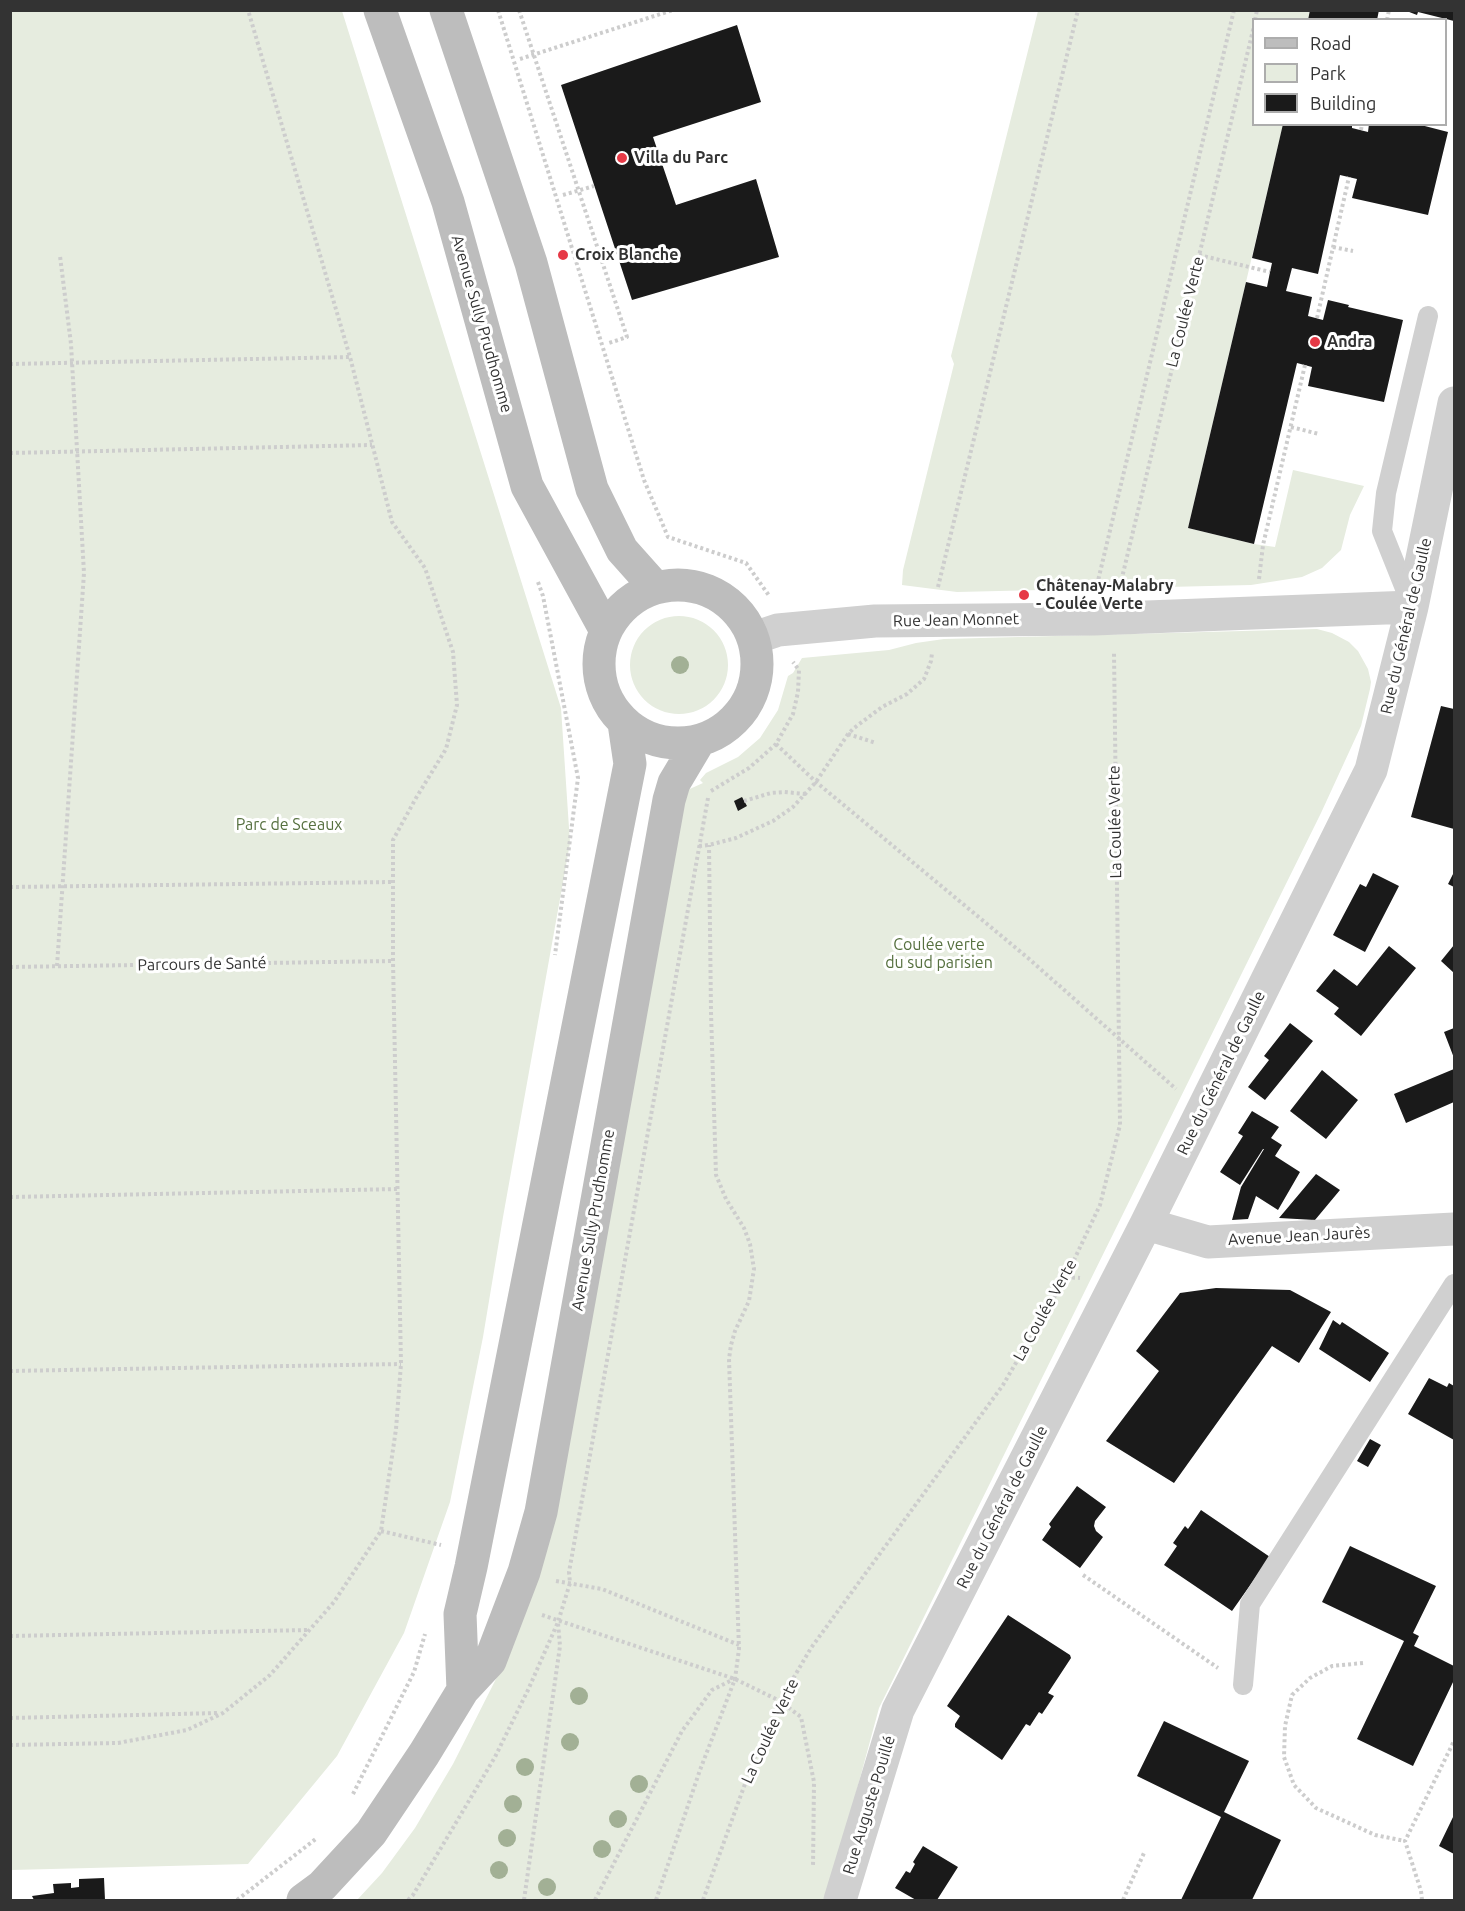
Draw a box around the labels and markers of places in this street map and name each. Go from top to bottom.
place label: Villa du Parc [634,148,728,168]
marker: Villa du Parc [615,151,629,165]
place label: Croix Blanche [575,245,678,265]
marker: Croix Blanche [556,248,570,262]
place label: Andra [1327,332,1372,352]
marker: Andra [1308,335,1322,349]
place label: Châtenay-Malabry - Coulée Verte [1036,576,1174,614]
marker: Châtenay-Malabry - Coulée Verte [1017,588,1031,602]

